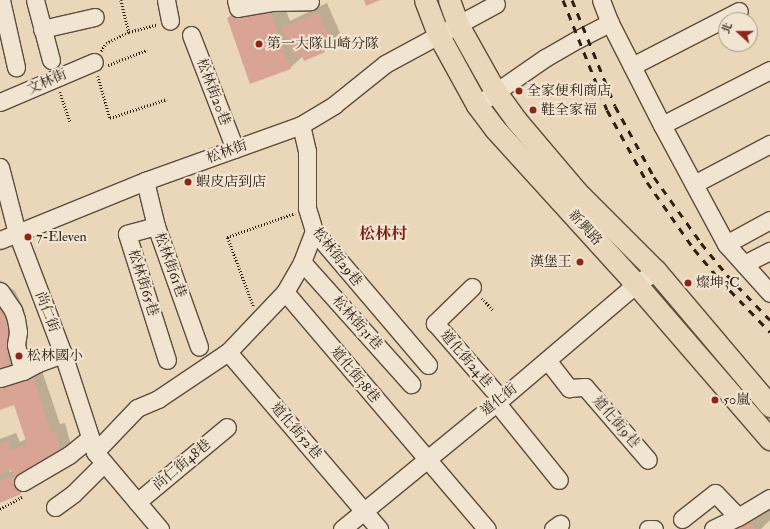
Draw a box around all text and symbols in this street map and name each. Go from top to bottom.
north arrow [718,12,758,52]
text: 北 [719,20,735,35]
place label: 第一大隊山崎分隊 [267,36,379,52]
marker: 第一大隊山崎分隊 [254,39,264,49]
street label: 松林街20巷 [193,56,233,128]
street label: 文林街 [24,66,70,98]
place label: 全家便利商店 [527,83,611,99]
marker: 全家便利商店 [514,86,524,96]
place label: 鞋全家福 [541,102,597,118]
marker: 鞋全家福 [528,105,538,115]
street label: 松林街 [204,137,250,167]
place label: 蝦皮店到店 [196,174,266,190]
marker: 蝦皮店到店 [183,177,193,187]
street label: 新興路 [565,207,605,249]
street label: 松林街29巷 [309,224,365,290]
district label: 松林村 [359,224,407,244]
place label: 7-Eleven [36,229,87,245]
street label: 松林街61巷 [150,230,190,300]
marker: 7-Eleven [23,232,33,242]
street label: 松林街65巷 [124,247,162,319]
place label: 漢堡王 [530,254,572,270]
marker: 漢堡王 [575,257,585,267]
place label: 燦坤3C [696,275,740,291]
marker: 燦坤3C [683,278,693,288]
street label: 尚仁街 [32,289,62,335]
street label: 松林街31巷 [329,293,385,353]
street label: 道化街24巷 [436,327,496,391]
street label: 道化街38巷 [327,344,383,406]
place label: 松林國小 [27,348,83,364]
marker: 松林國小 [14,351,24,361]
street label: 道化街 [477,380,521,420]
place label: 50嵐 [723,392,750,408]
street label: 道化街9巷 [589,393,643,451]
marker: 50嵐 [710,395,720,405]
street label: 道化街52巷 [267,399,325,463]
street label: 尚仁街48巷 [150,436,214,494]

